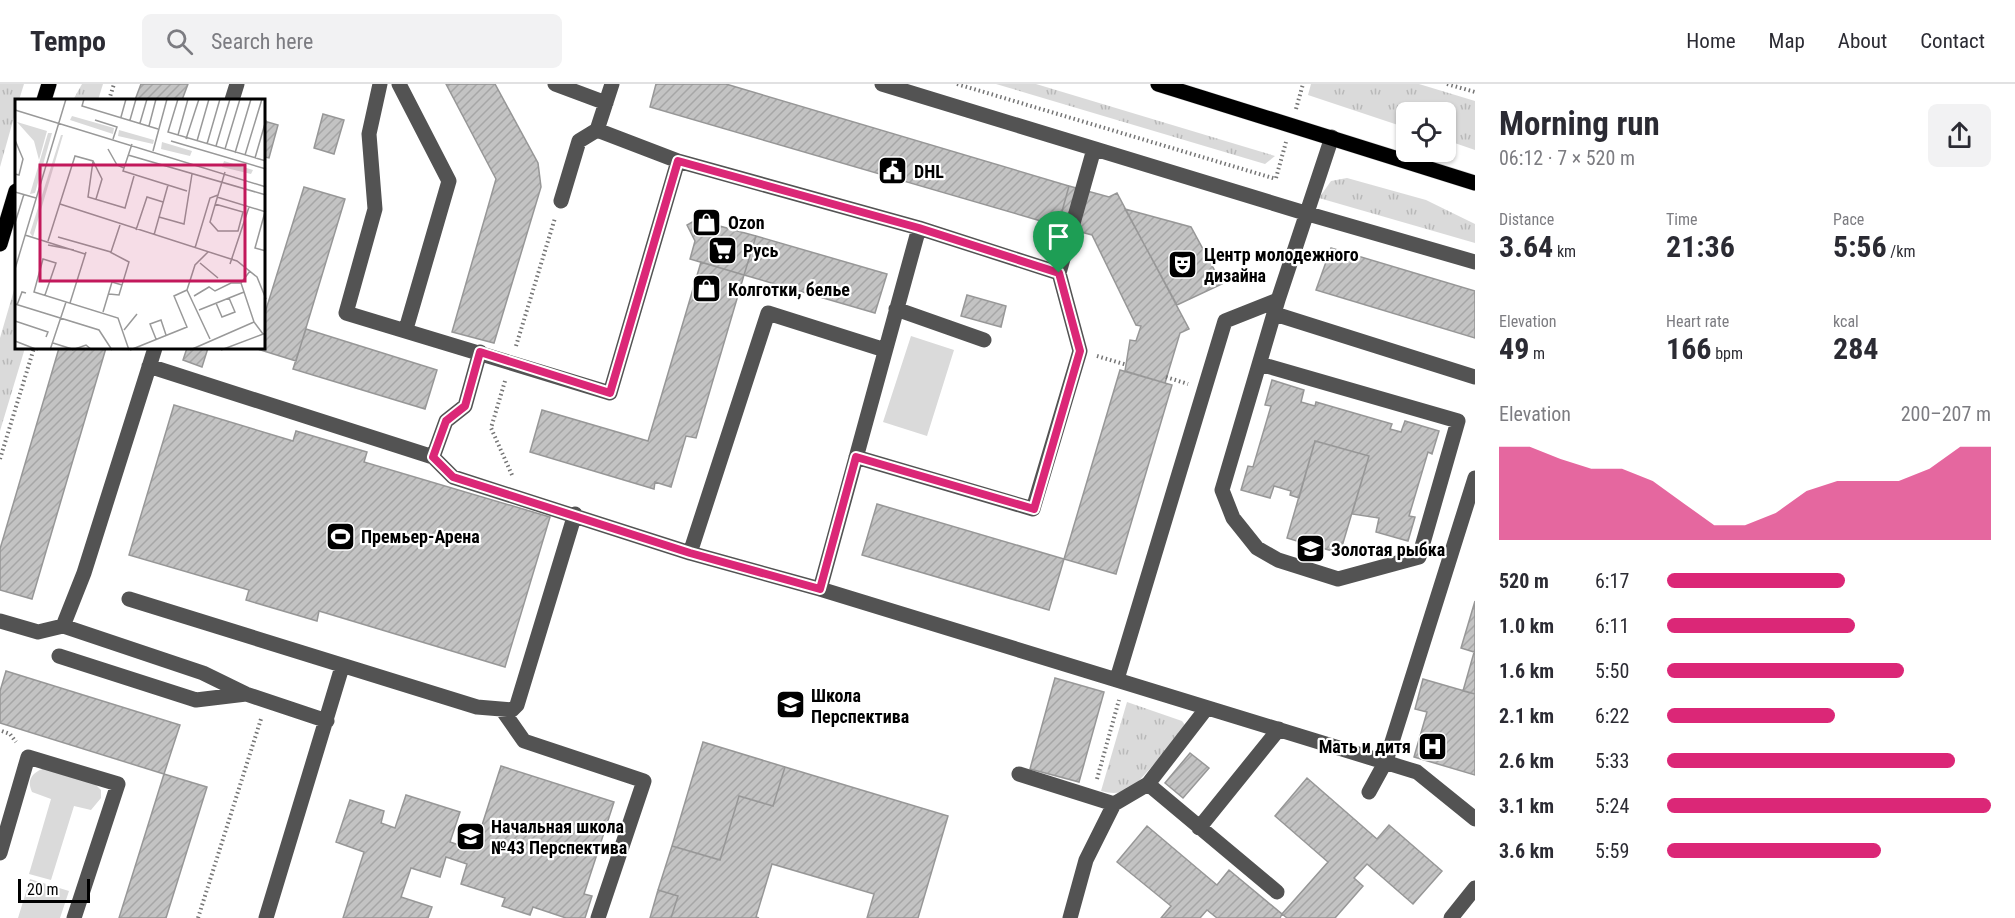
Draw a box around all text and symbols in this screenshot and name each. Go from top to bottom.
search box [142,14,562,68]
text: Tempo [30,25,106,58]
icon: search [163,25,196,58]
text: Search here [211,29,313,54]
text: Home [1686,29,1736,53]
text: Map [1769,29,1805,53]
text: About [1838,29,1887,53]
text: Contact [1920,29,1985,53]
inset map [15,99,266,350]
map controls [1396,102,1456,162]
button: locate [1396,102,1456,162]
text: Morning run [1499,104,1660,143]
button: share [1928,104,1991,167]
text: 06:12 · 7 × 520 m [1499,146,1635,170]
public building icon: DHL [877,155,909,187]
place label: DHL [914,161,944,182]
shop icon: Ozon [691,206,723,238]
text: Distance [1499,210,1554,229]
text: Time [1666,210,1698,229]
text: Pace [1833,210,1864,229]
pin [1033,211,1084,273]
place label: Ozon [728,212,765,233]
icon: arrive [1042,220,1075,253]
text: 3.64 [1499,229,1553,264]
text: 21:36 [1666,229,1735,264]
text: 5:56 [1833,229,1887,264]
supermarket icon: Русь [706,234,738,266]
place label: Русь [743,240,779,261]
text: km [1553,242,1576,261]
text: /km [1887,242,1916,261]
place label: Центр молодежного дизайна [1204,244,1359,286]
theatre icon: Центр молодежного дизайна [1167,248,1199,280]
shop icon: Колготки, белье [691,273,723,305]
place label: Колготки, белье [728,279,850,300]
text: Elevation [1499,312,1557,331]
text: Heart rate [1666,312,1729,331]
text: kcal [1833,312,1859,331]
text: 49 [1499,331,1529,366]
text: 166 [1666,331,1711,366]
text: 284 [1833,331,1878,366]
text: m [1529,344,1545,363]
text: bpm [1711,344,1743,363]
text: Elevation [1499,402,1571,426]
text: 200–207 m [1901,402,1991,426]
sports icon: Премьер-Арена [324,520,356,552]
place label: Премьер-Арена [361,526,480,547]
school or university icon: Золотая рыбка [1294,533,1326,565]
place label: Золотая рыбка [1331,539,1445,560]
text: 520 m [1499,569,1549,593]
text: 6:17 [1595,569,1629,593]
text: 1.0 km [1499,614,1554,638]
text: 6:11 [1595,614,1629,638]
text: 1.6 km [1499,659,1554,683]
text: 5:50 [1595,659,1629,683]
place label: Школа Перспектива [811,685,909,727]
school or university icon: Школа Перспектива [774,689,806,721]
text: 2.1 km [1499,704,1554,728]
text: 6:22 [1595,704,1629,728]
hospital icon: Мать и дитя [1416,730,1448,762]
place label: Мать и дитя [1319,736,1411,757]
text: 2.6 km [1499,749,1554,773]
text: 5:33 [1595,749,1629,773]
text: 3.1 km [1499,794,1554,818]
text: 5:24 [1595,794,1629,818]
place label: Начальная школа №43 Перспектива [491,816,627,858]
school or university icon: Начальная школа №43 Перспектива [454,820,486,852]
text: 3.6 km [1499,839,1554,863]
text: 5:59 [1595,839,1629,863]
scale bar [18,876,90,904]
text: 20 m [27,880,59,899]

